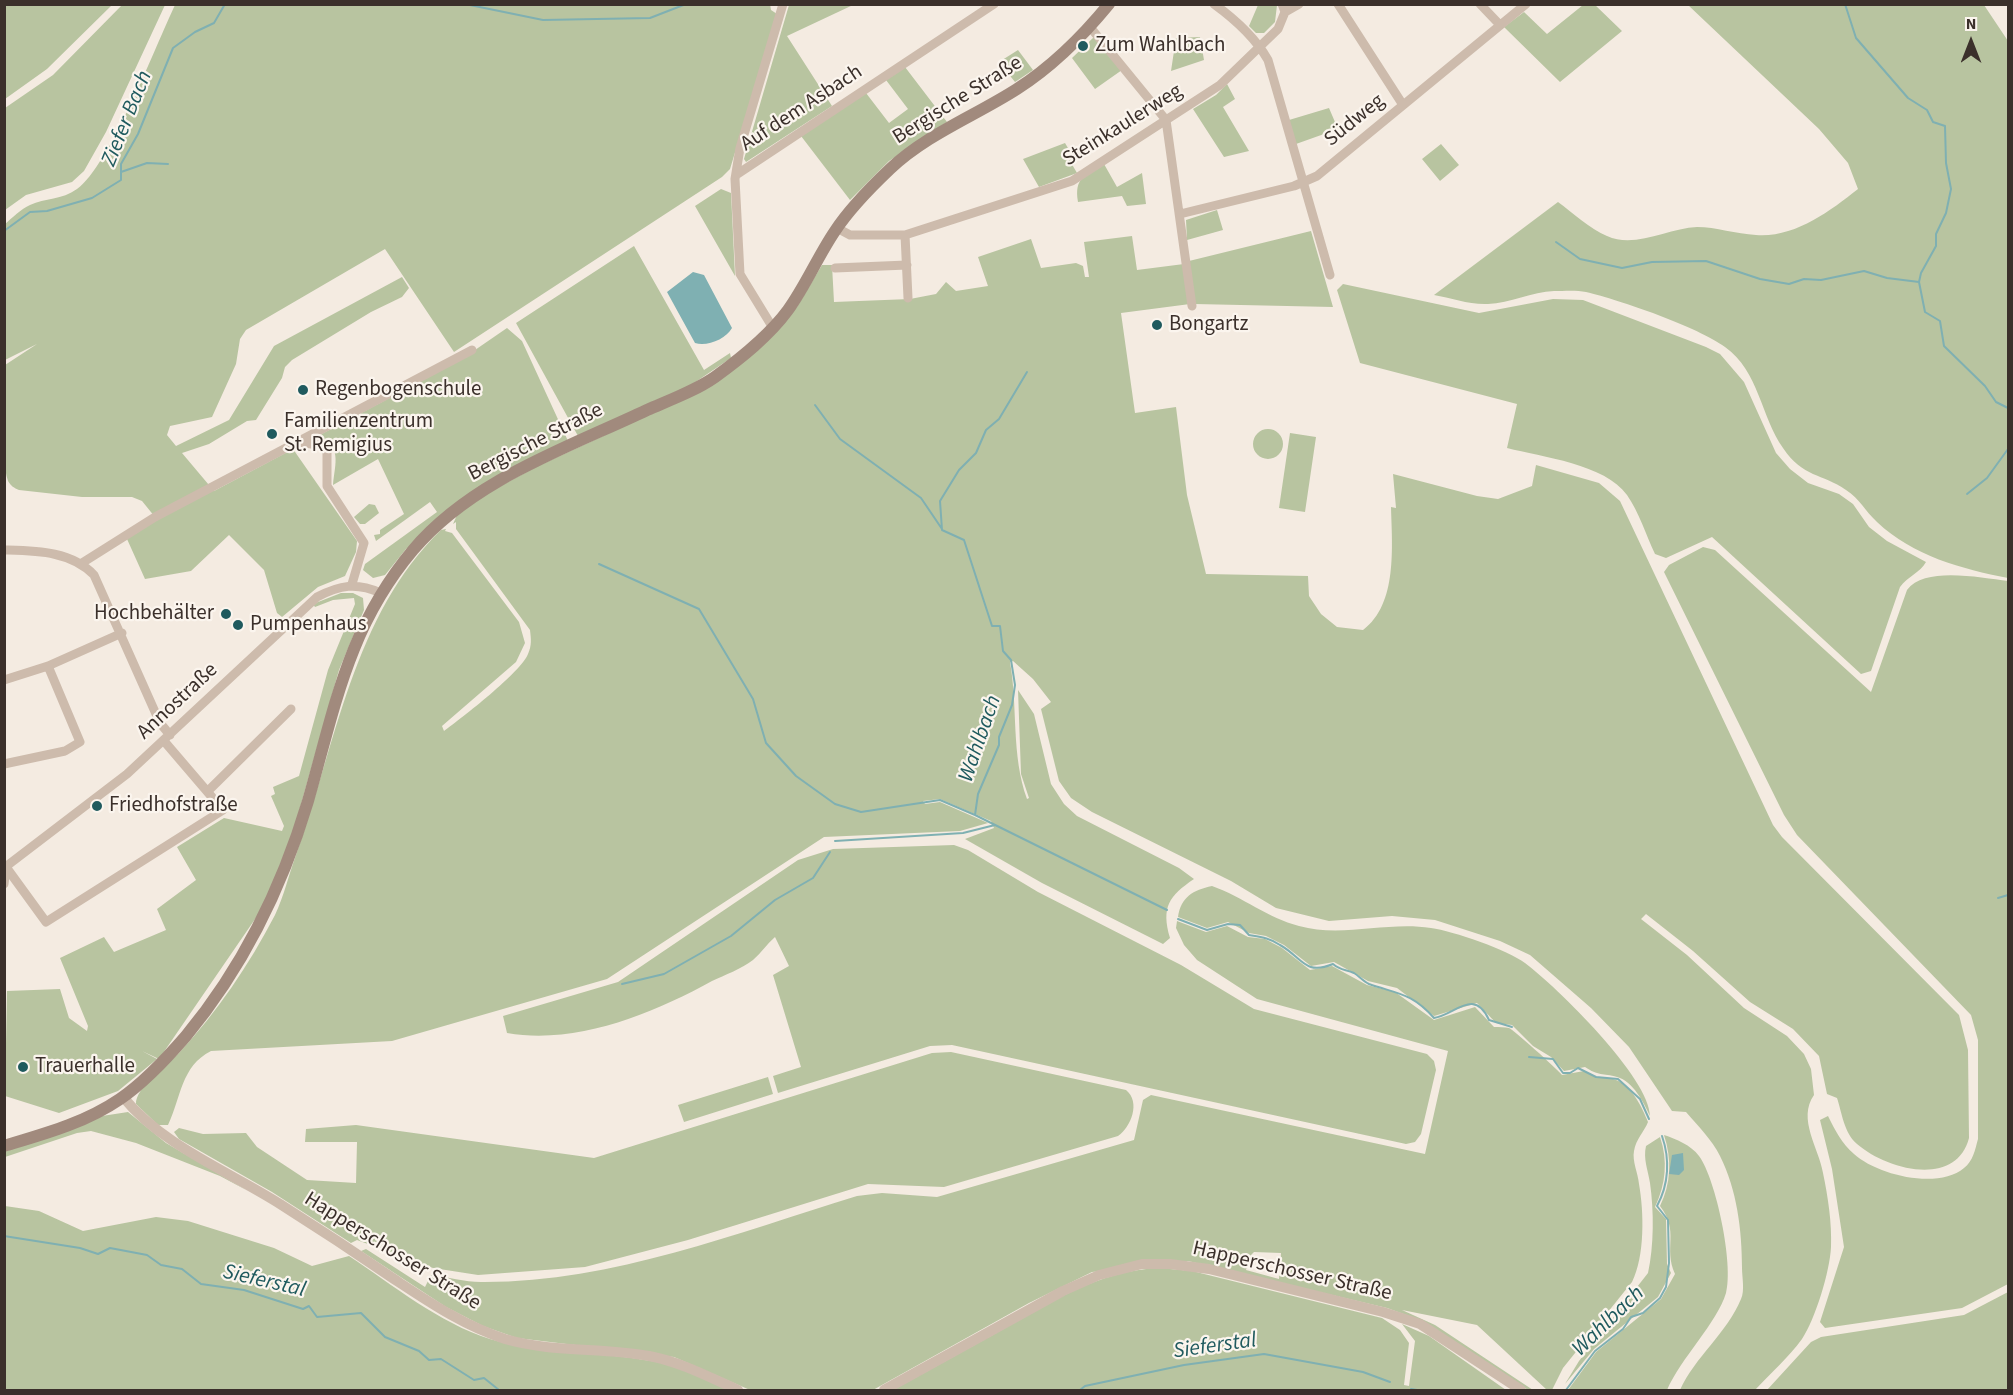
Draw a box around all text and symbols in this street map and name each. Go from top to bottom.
north arrow [1941,12,2001,72]
text: N [1966,13,1976,35]
place label: Zum Wahlbach [1095,33,1225,59]
marker: Zum Wahlbach [1076,39,1090,53]
street label: Bergische Straße [889,51,1027,151]
street label: Auf dem Asbach [736,60,868,158]
water label: Ziefer Bach [97,67,159,171]
street label: Steinkaulerweg [1059,79,1187,173]
street label: Südweg [1320,89,1390,153]
place label: Bongartz [1169,312,1248,338]
marker: Bongartz [1150,318,1164,332]
place label: Regenbogenschule [315,377,481,403]
marker: Regenbogenschule [296,383,310,397]
street label: Bergische Straße [464,398,608,488]
place label: Familienzentrum St. Remigius [284,409,433,459]
marker: Familienzentrum St. Remigius [265,427,279,441]
place label: Hochbehälter [94,601,214,627]
marker: Hochbehälter [219,607,233,621]
place label: Pumpenhaus [250,612,367,638]
marker: Pumpenhaus [231,618,245,632]
street label: Annostraße [132,658,224,746]
water label: Wahlbach [954,692,1008,786]
place label: Friedhofstraße [109,793,238,819]
marker: Friedhofstraße [90,799,104,813]
place label: Trauerhalle [35,1054,135,1080]
marker: Trauerhalle [16,1060,30,1074]
street label: Happerschosser Straße [299,1187,485,1317]
street label: Happerschosser Straße [1190,1237,1394,1307]
water label: Sieferstal [220,1260,308,1304]
water label: Wahlbach [1568,1281,1650,1363]
water label: Sieferstal [1172,1328,1258,1366]

